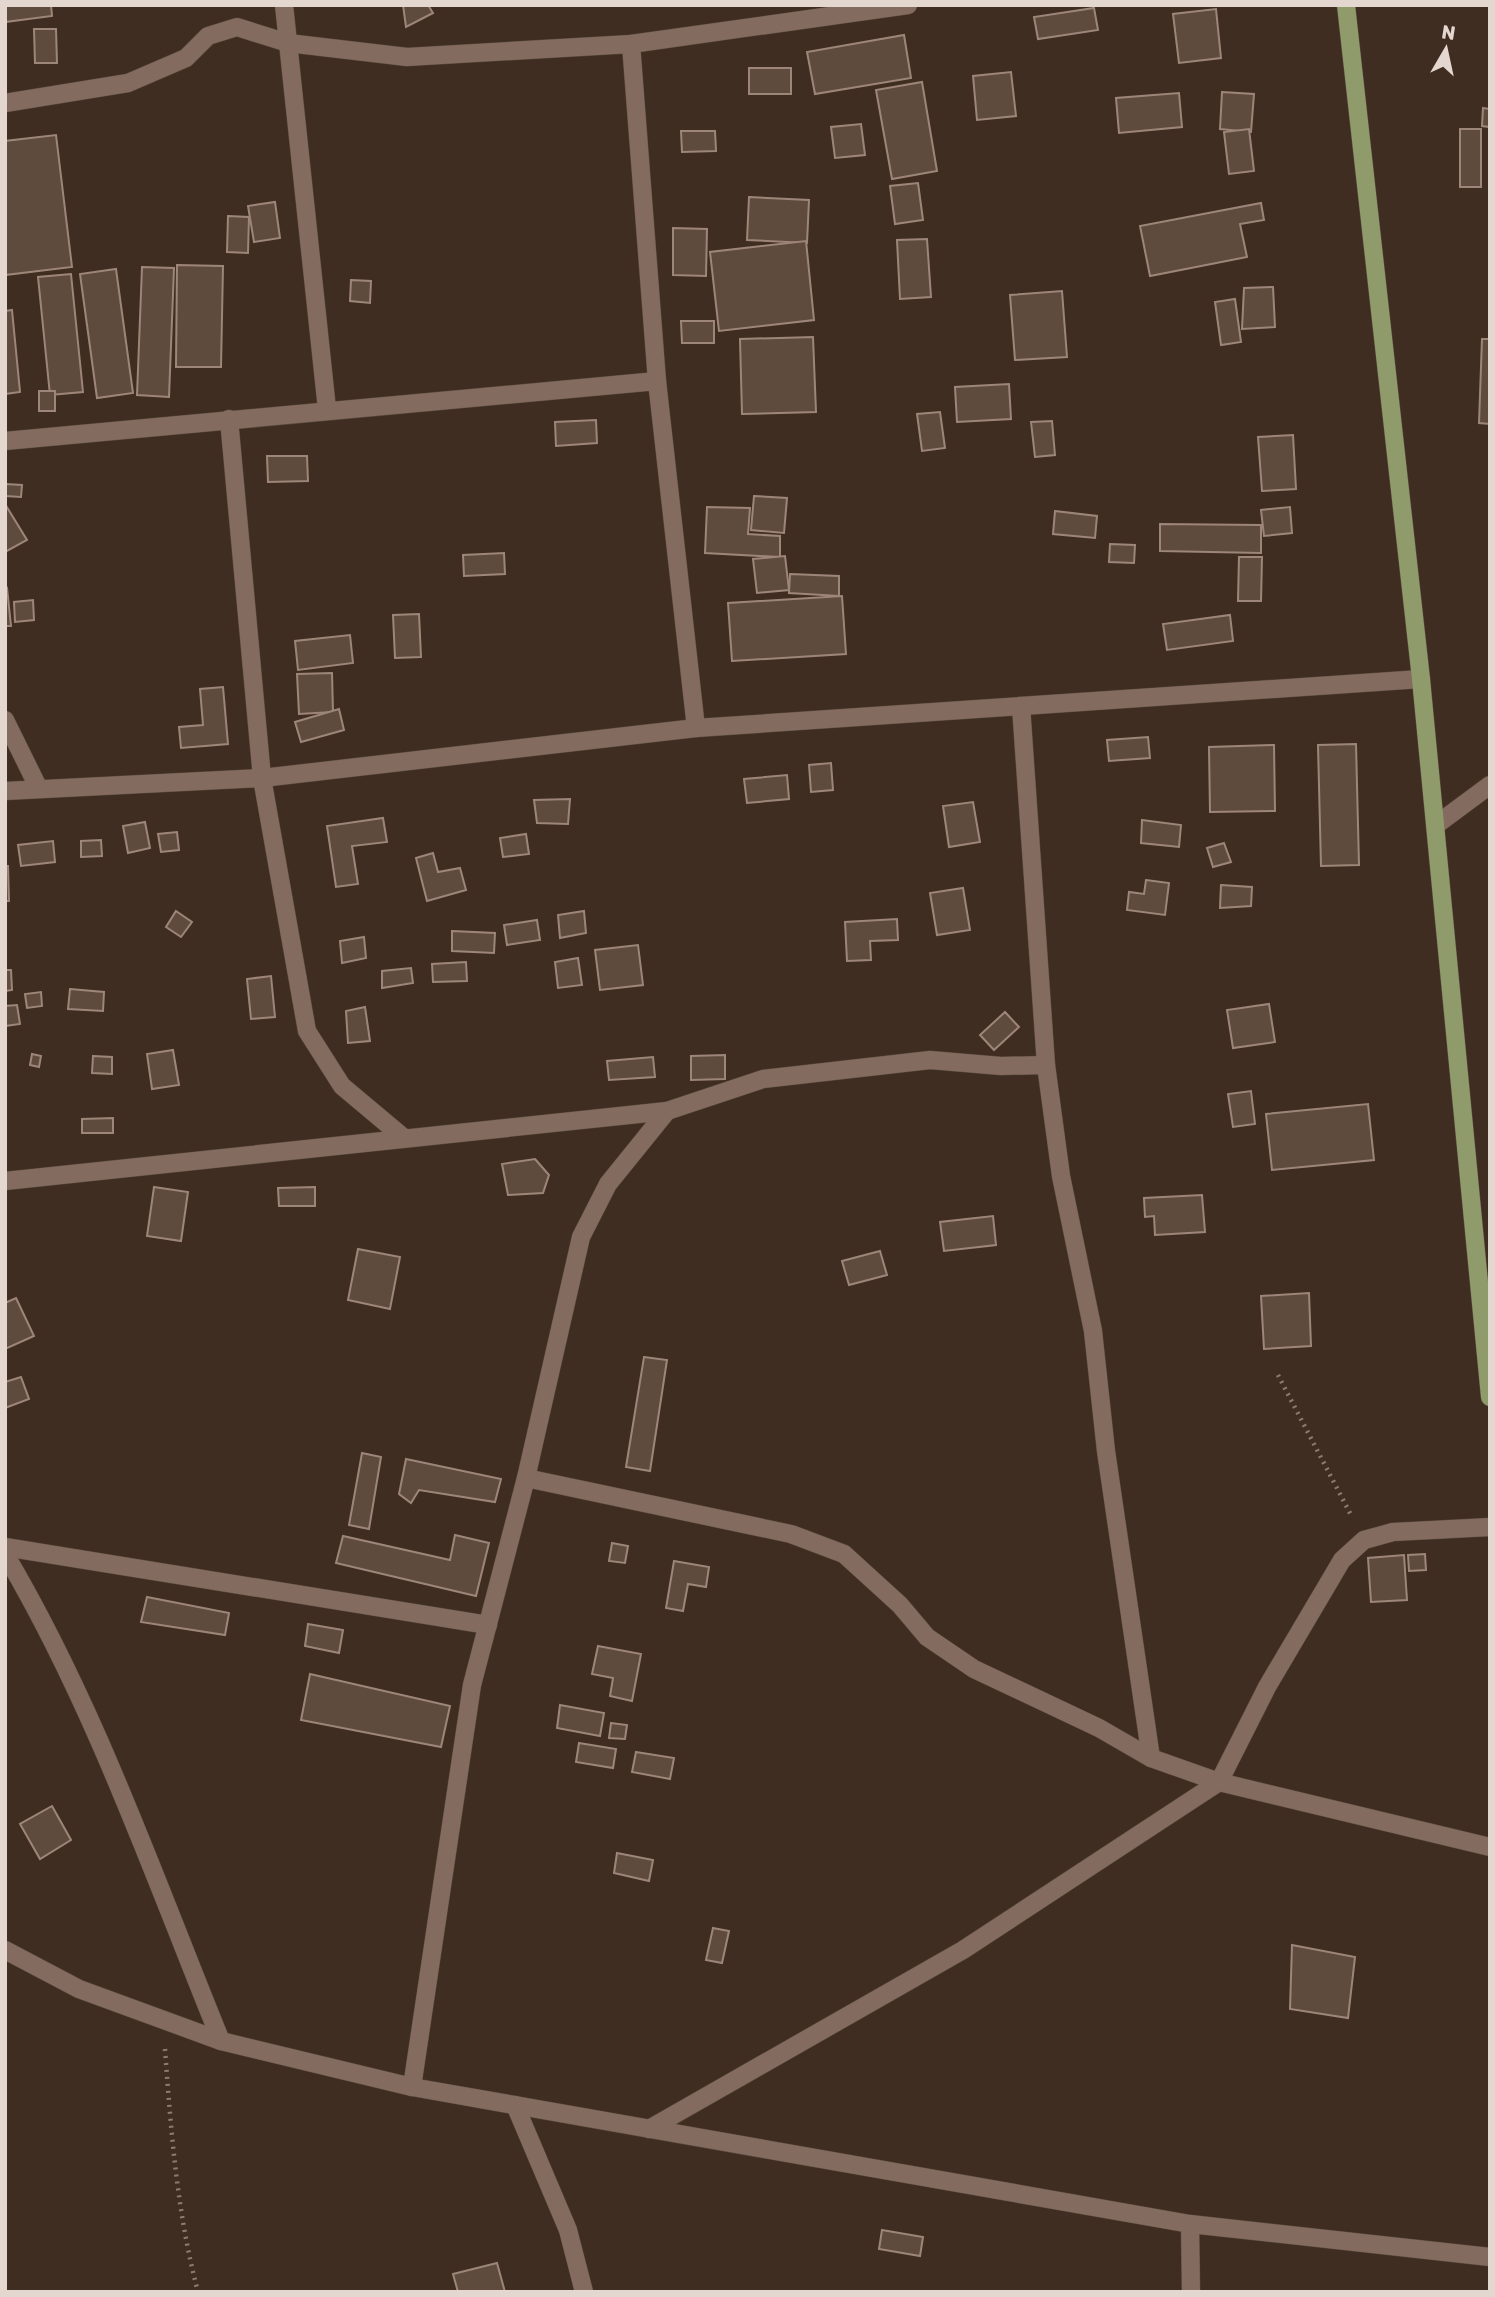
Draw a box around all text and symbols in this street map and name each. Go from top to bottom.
north arrow [1411,14,1481,84]
text: N [1440,20,1457,45]

